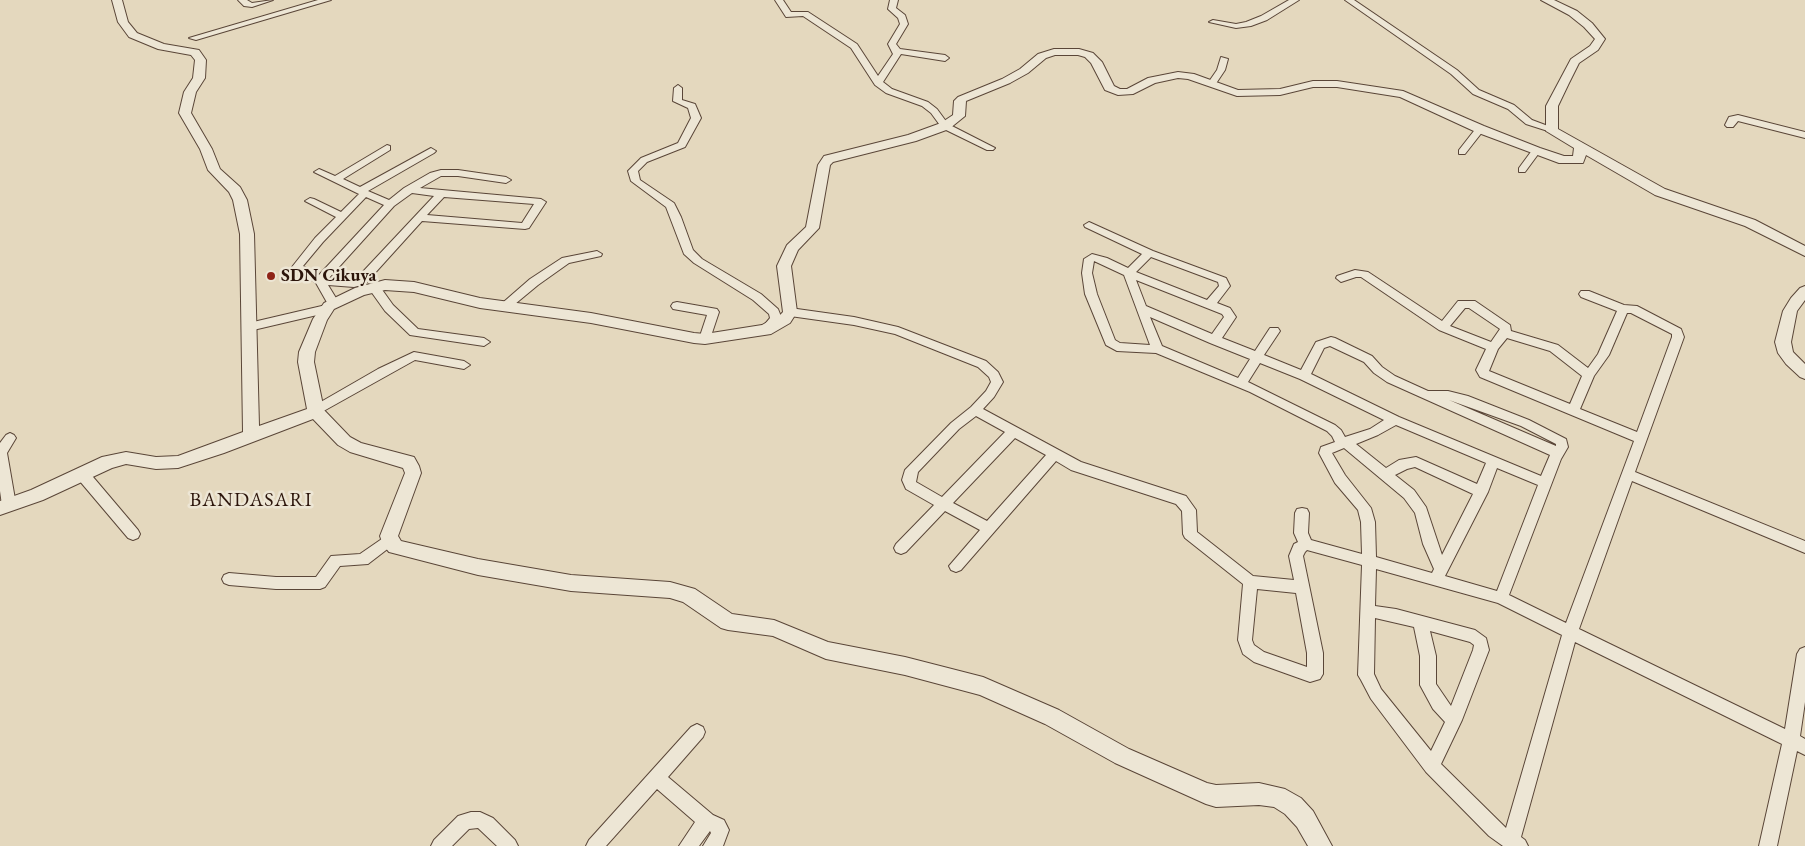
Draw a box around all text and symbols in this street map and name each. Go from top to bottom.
place label: SDN Cikuya [281,265,376,287]
marker: SDN Cikuya [265,270,277,282]
district label: BANDASARI [188,489,314,513]

